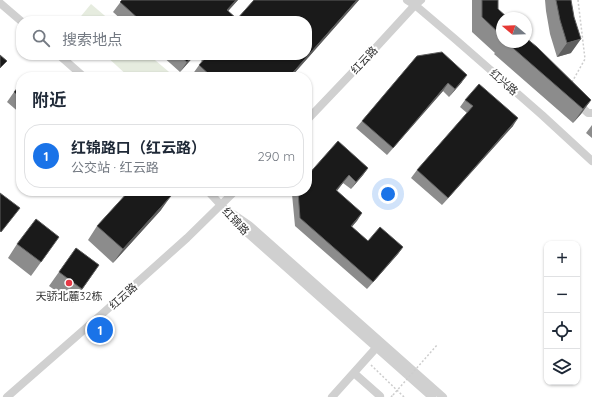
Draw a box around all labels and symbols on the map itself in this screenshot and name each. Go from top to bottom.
north arrow [496,12,532,48]
street label: 红云路 [348,43,380,77]
street label: 红兴路 [487,66,521,98]
your location [378,184,398,204]
street label: 红锦路 [220,204,252,238]
marker: 天骄北麓32栋 [64,278,74,288]
street label: 红云路 [106,280,140,312]
place label: 天骄北麓32栋 [36,289,102,303]
pin: 1 [87,315,113,345]

